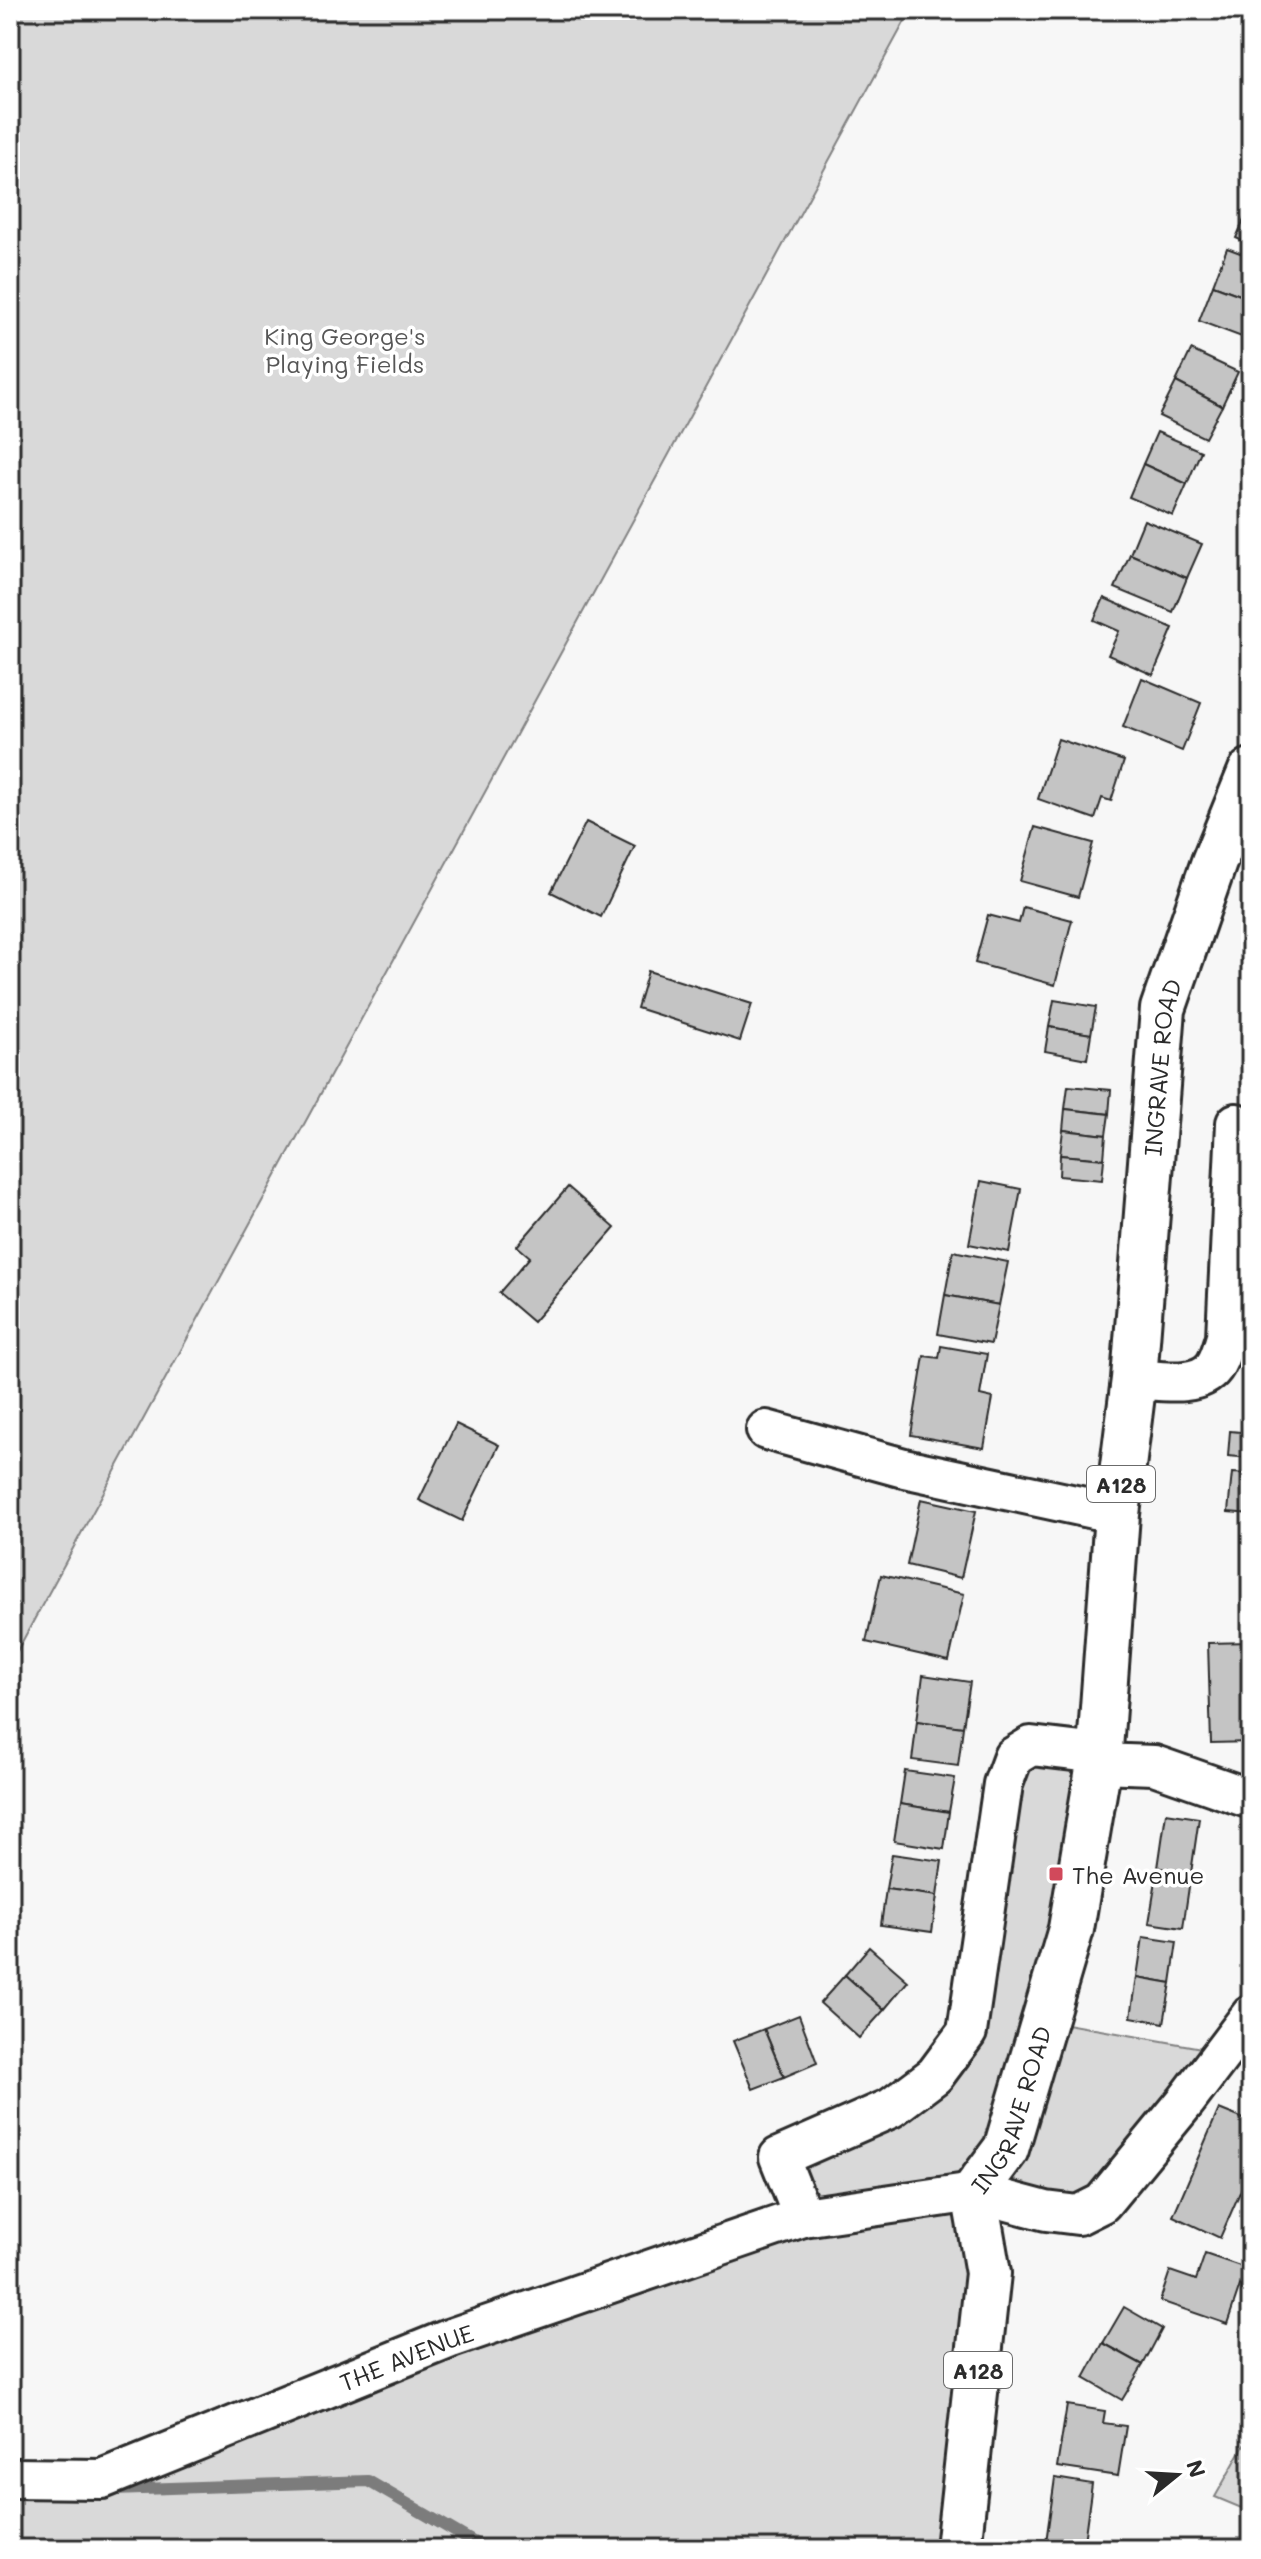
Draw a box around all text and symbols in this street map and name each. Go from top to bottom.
park label: King George's Playing Fields [264,320,426,379]
street label: INGRAVE ROAD [1136,974,1188,1157]
road number: A128 [1087,1466,1155,1502]
place label: The Avenue [1072,1859,1204,1890]
marker: The Avenue [1047,1865,1065,1883]
street label: INGRAVE ROAD [963,2022,1057,2199]
street label: THE AVENUE [335,2316,477,2397]
road number: A128 [944,2352,1012,2388]
north arrow [1137,2435,1217,2515]
text: N [1180,2456,1213,2481]

